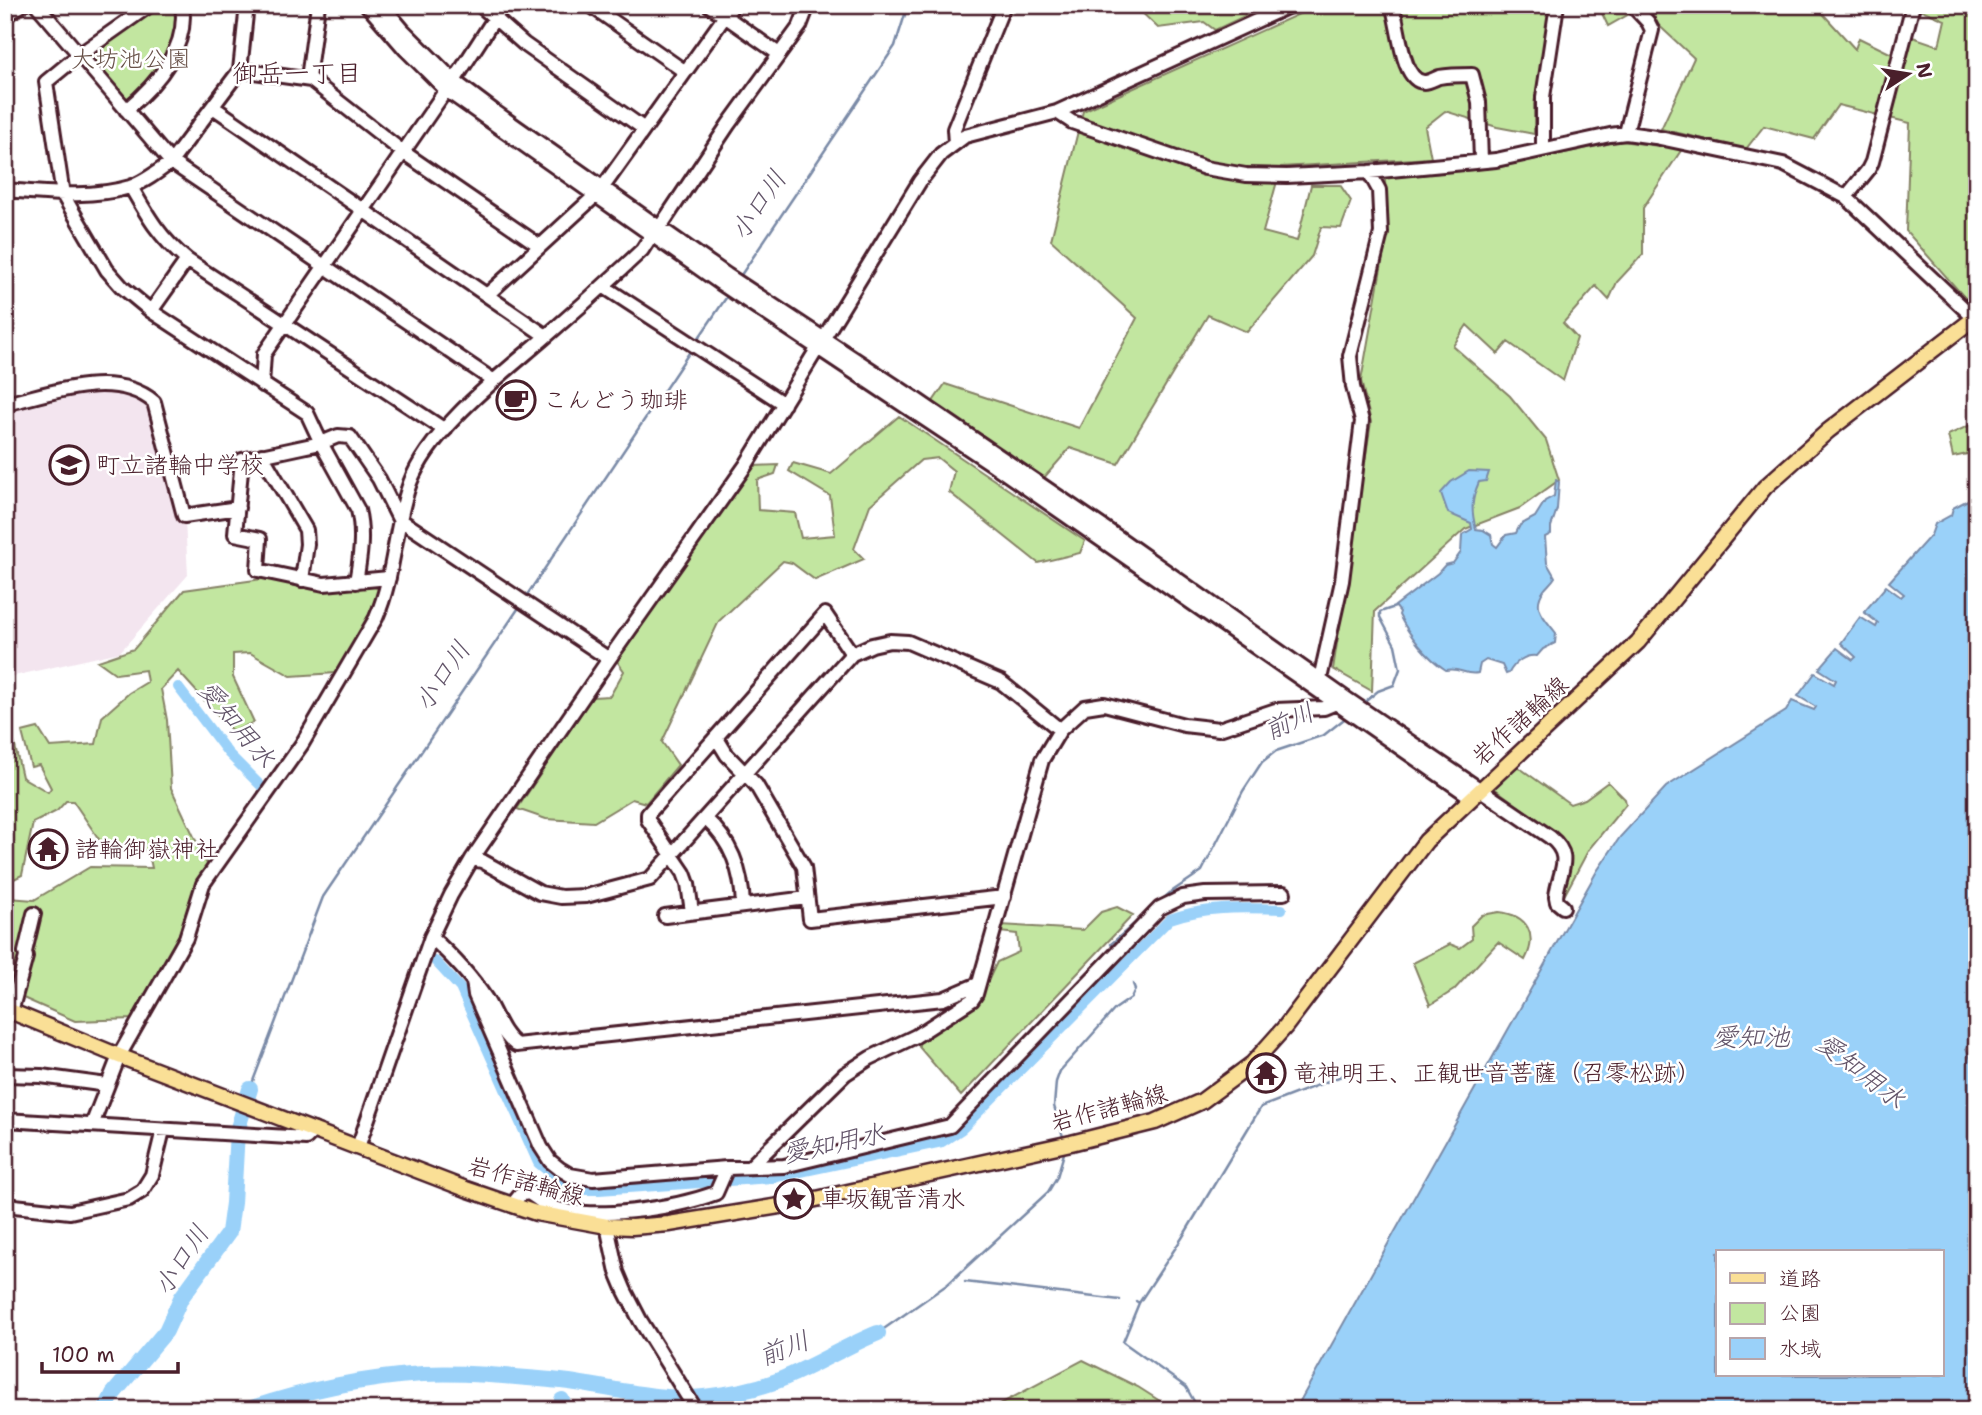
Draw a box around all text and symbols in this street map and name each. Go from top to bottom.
north arrow [1874,38,1944,108]
park label: 大坊池公園 [71,43,191,75]
district label: 御岳一丁目 [232,55,362,90]
text: N [1910,61,1938,81]
water label: 小口川 [721,163,794,247]
cafe icon: こんどう珈琲 [495,379,537,421]
place label: こんどう珈琲 [543,384,687,416]
school or university icon: 町立諸輪中学校 [48,444,90,486]
place label: 町立諸輪中学校 [96,449,264,481]
water label: 小口川 [405,634,478,718]
street label: 岩作諸輪線 [1465,669,1575,773]
water label: 愛知用水 [191,673,284,775]
water label: 前川 [1258,694,1320,747]
temple icon: 諸輪御嶽神社 [27,828,69,870]
place label: 諸輪御嶽神社 [75,833,219,865]
water label: 愛知池 [1712,1019,1791,1054]
water label: 愛知用水 [1810,1025,1913,1116]
temple icon: 竜神明王、正観世音菩薩（召零松跡） [1245,1052,1287,1094]
place label: 竜神明王、正観世音菩薩（召零松跡） [1293,1057,1701,1089]
street label: 岩作諸輪線 [1047,1077,1171,1139]
water label: 愛知用水 [779,1115,888,1170]
street label: 岩作諸輪線 [464,1149,588,1213]
place icon: 車坂観音清水 [773,1178,815,1220]
place label: 車坂観音清水 [821,1183,965,1215]
water label: 小口川 [145,1217,217,1302]
legend [1716,1250,1944,1376]
text: 道路 [1779,1265,1821,1293]
text: 公園 [1779,1299,1821,1327]
water label: 前川 [753,1322,814,1373]
scale bar [42,1331,178,1375]
text: 水域 [1779,1335,1821,1363]
text: 100 m [52,1341,115,1369]

